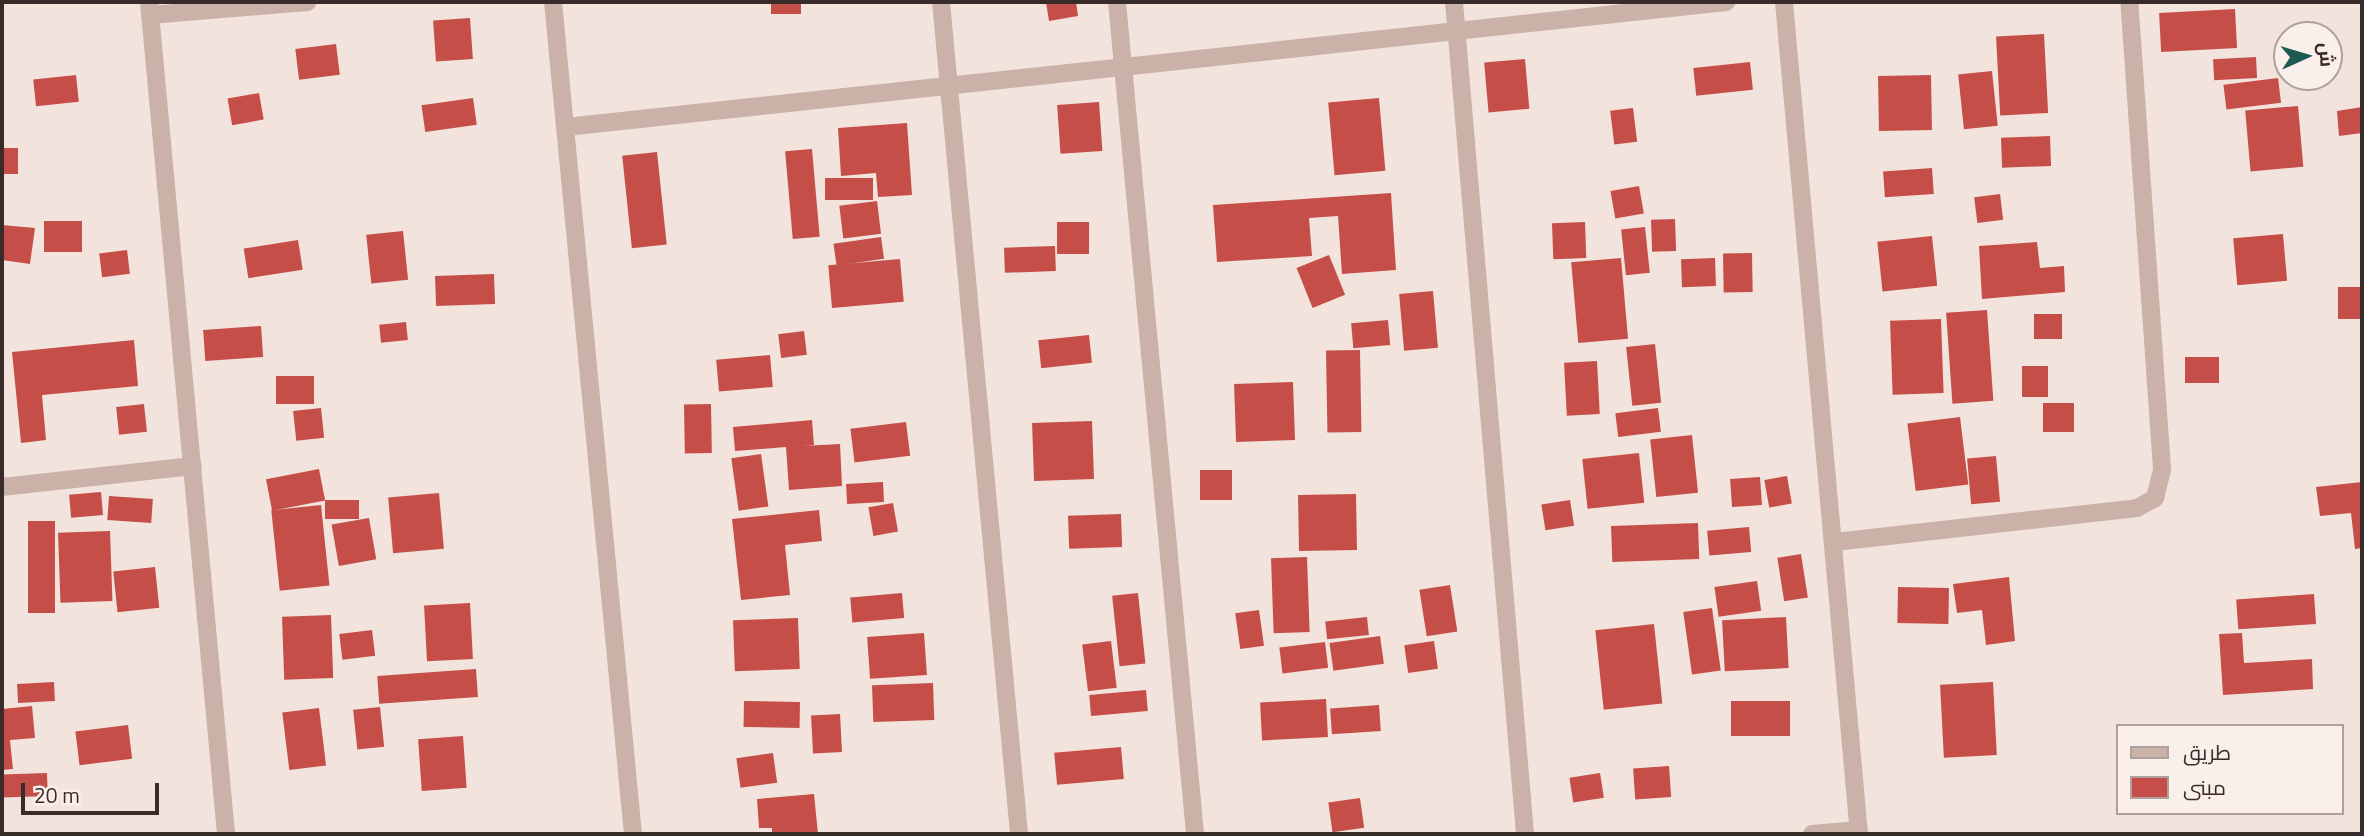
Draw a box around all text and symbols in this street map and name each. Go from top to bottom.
north arrow [2273,21,2343,91]
text: ش [2312,41,2343,68]
legend [2116,724,2343,815]
text: طريق [2183,736,2231,768]
scale bar [24,770,163,814]
text: مبنى [2183,771,2226,803]
text: 20 m [34,779,80,811]

